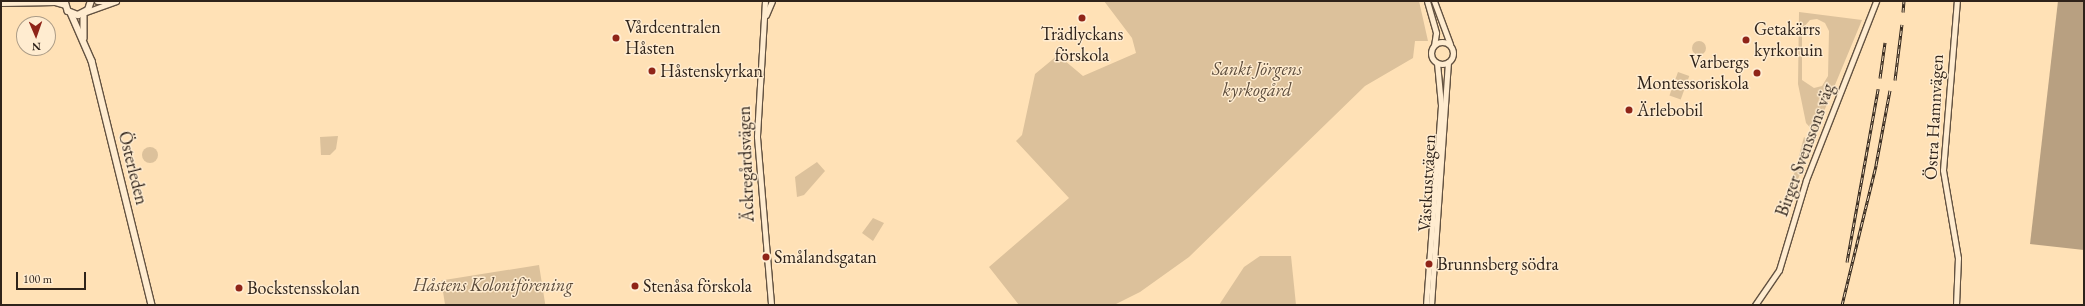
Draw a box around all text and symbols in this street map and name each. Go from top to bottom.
marker: Trädlyckans förskola [1077,13,1087,23]
north arrow [16,16,56,56]
place label: Vårdcentralen Håsten [625,17,721,60]
place label: Getakärrs kyrkoruin [1754,19,1823,62]
place label: Trädlyckans förskola [1041,24,1123,66]
marker: Vårdcentralen Håsten [610,32,622,44]
marker: Getakärrs kyrkoruin [1741,35,1751,45]
text: N [32,40,41,54]
place label: Varbergs Montessoriskola [1637,52,1749,94]
street label: Östra Hamnvägen [1920,54,1948,180]
park label: Sankt Jörgens kyrkogård [1212,59,1302,102]
place label: Håstenskyrkan [660,60,763,82]
marker: Håstenskyrkan [647,66,657,76]
marker: Varbergs Montessoriskola [1752,68,1762,78]
street label: Birger Svenssons väg [1771,81,1839,219]
place label: Ärlebobil [1637,99,1703,121]
street label: Äckregårdsvägen [733,105,759,223]
marker: Ärlebobil [1624,105,1634,115]
street label: Österleden [113,129,153,207]
street label: Västkustvägen [1414,134,1440,232]
place label: Smålandsgatan [774,246,877,268]
marker: Smålandsgatan [761,252,771,262]
place label: Brunnsberg södra [1437,253,1559,275]
marker: Brunnsberg södra [1424,259,1434,269]
scale bar [18,264,88,290]
text: 100 m [23,271,52,287]
park label: Håstens Koloniförening [413,274,573,296]
place label: Stenåsa förskola [643,275,752,297]
place label: Bockstensskolan [247,277,360,299]
marker: Stenåsa förskola [630,281,640,291]
marker: Bockstensskolan [234,283,244,293]

